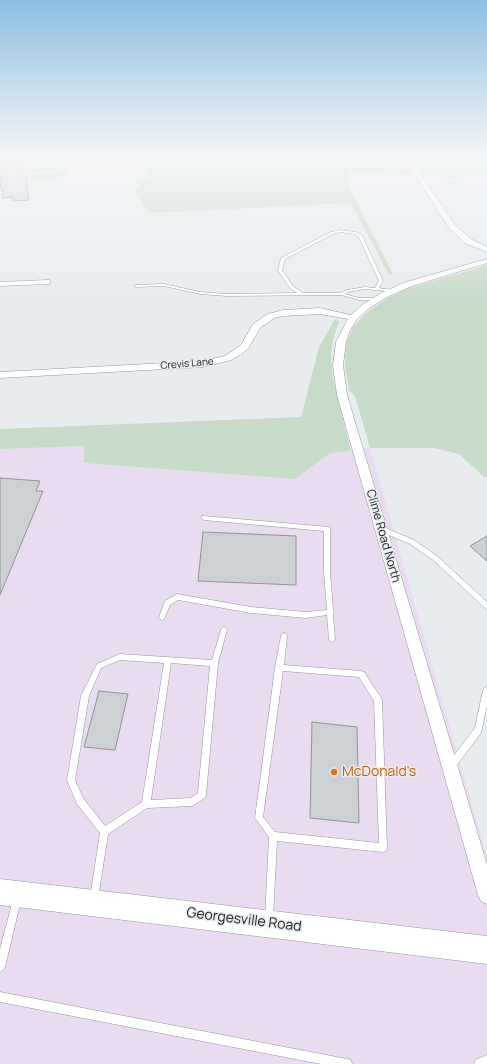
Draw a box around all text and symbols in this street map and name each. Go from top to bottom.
street label: Crevis Lane [160,356,214,372]
street label: Clime Road North [363,488,403,584]
place label: McDonald's [342,764,416,780]
marker: McDonald's [329,767,339,777]
street label: Georgesville Road [186,905,302,935]

